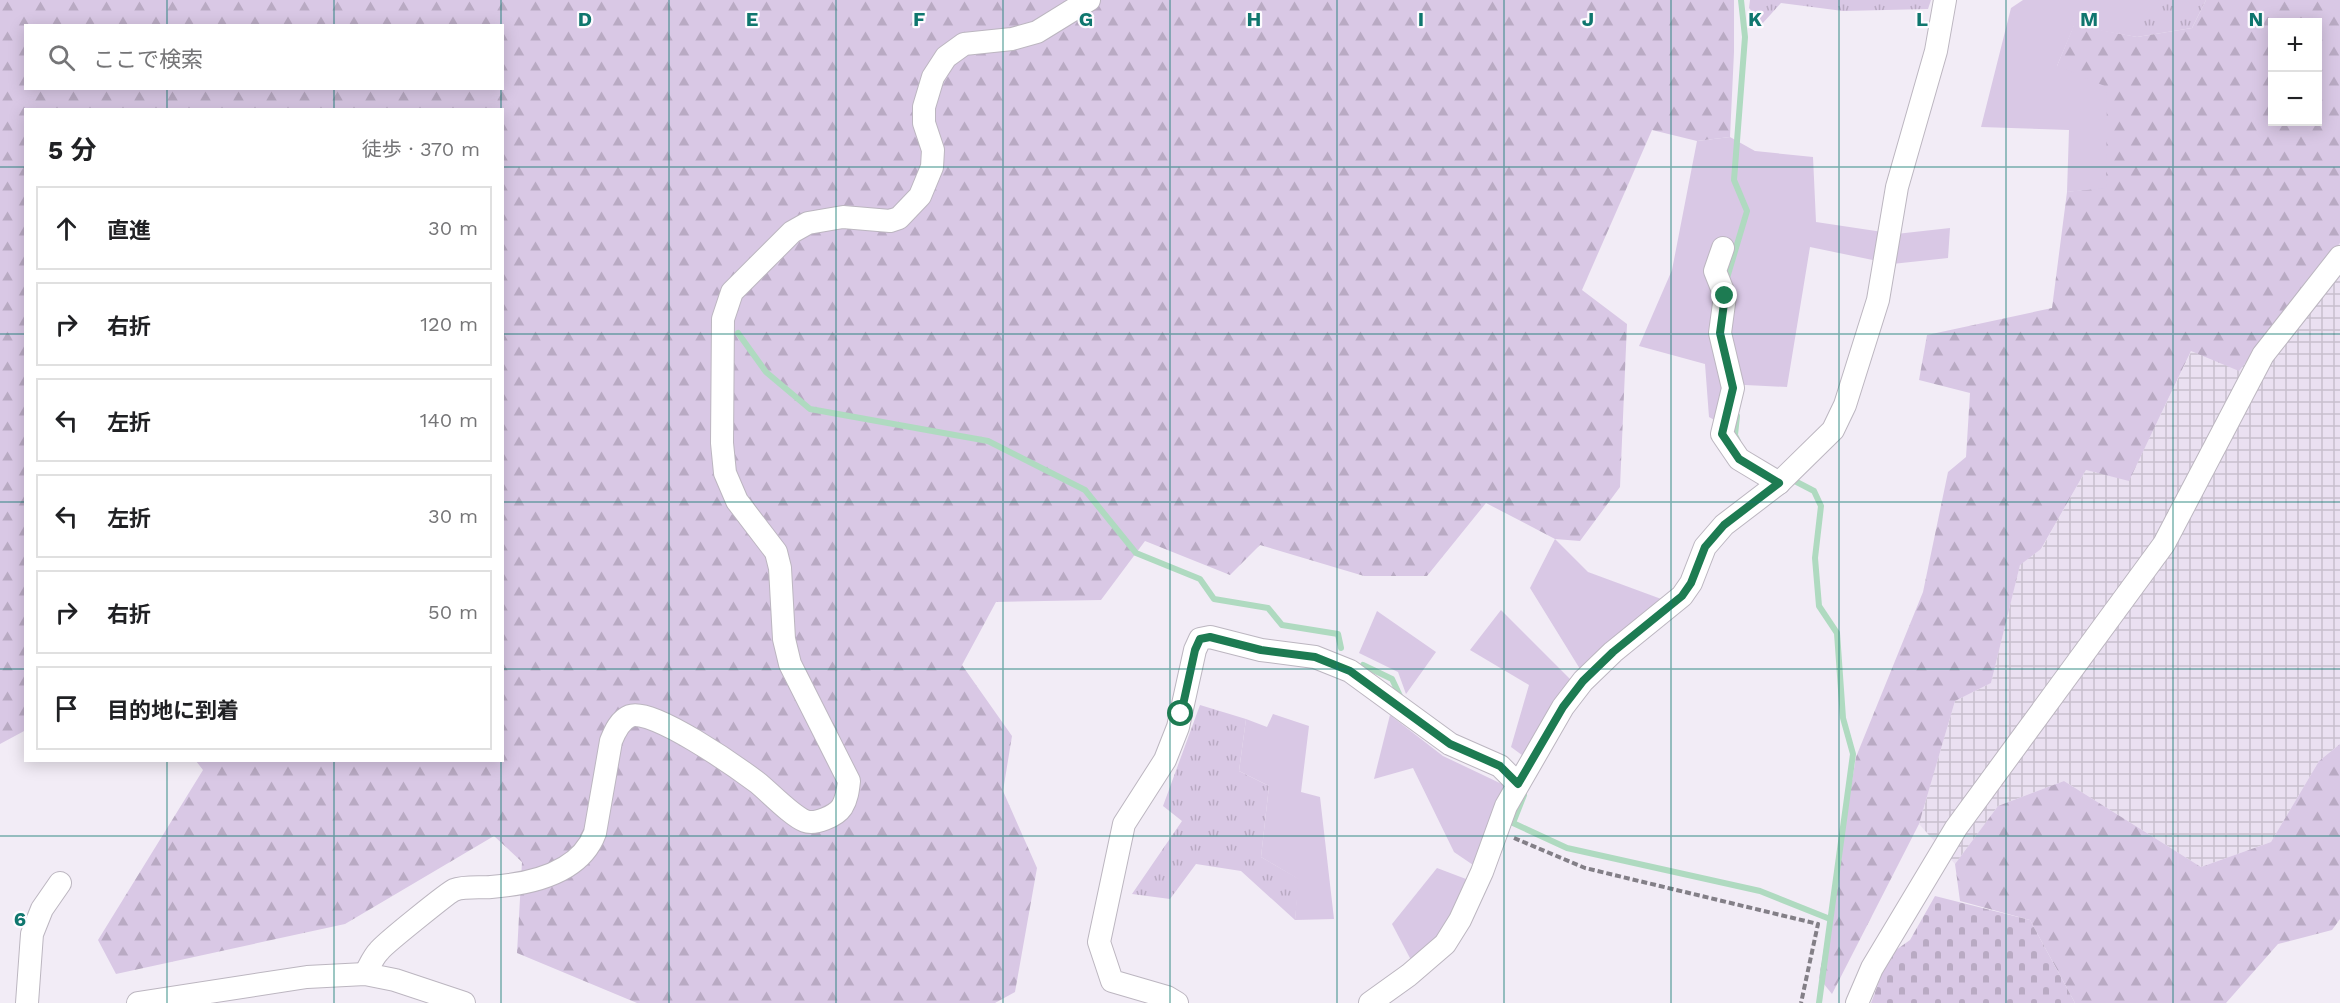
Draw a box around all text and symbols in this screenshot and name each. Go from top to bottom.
text: D [578,7,592,31]
text: E [746,7,758,31]
text: F [913,7,925,31]
text: G [1079,7,1093,31]
text: H [1247,7,1261,31]
text: I [1418,7,1424,31]
text: J [1582,7,1594,31]
text: K [1748,7,1762,31]
text: L [1916,7,1928,31]
text: M [2080,7,2098,31]
text: N [2249,7,2263,31]
map controls [2268,18,2322,126]
button: + [2268,18,2322,72]
search box [24,24,504,90]
icon: search [45,41,78,74]
text: ここで検索 [93,47,203,72]
button: − [2268,72,2322,126]
text: 5 分 [48,135,97,165]
text: 徒歩 · 370 m [362,137,480,161]
icon: ahead [50,212,83,245]
text: 30 m [428,216,478,240]
text: 直進 [107,218,151,243]
route end [1711,282,1737,308]
icon: right [50,308,83,341]
text: 120 m [420,312,478,336]
text: 右折 [107,314,151,339]
icon: left [50,404,83,437]
text: 140 m [420,408,478,432]
text: 左折 [107,410,151,435]
icon: left [50,500,83,533]
text: 30 m [428,504,478,528]
text: 左折 [107,506,151,531]
icon: right [50,596,83,629]
text: 50 m [428,600,478,624]
text: 右折 [107,602,151,627]
icon: arrive [50,692,83,725]
text: 目的地に到着 [107,698,239,723]
route start [1167,700,1193,726]
text: 6 [14,907,26,931]

